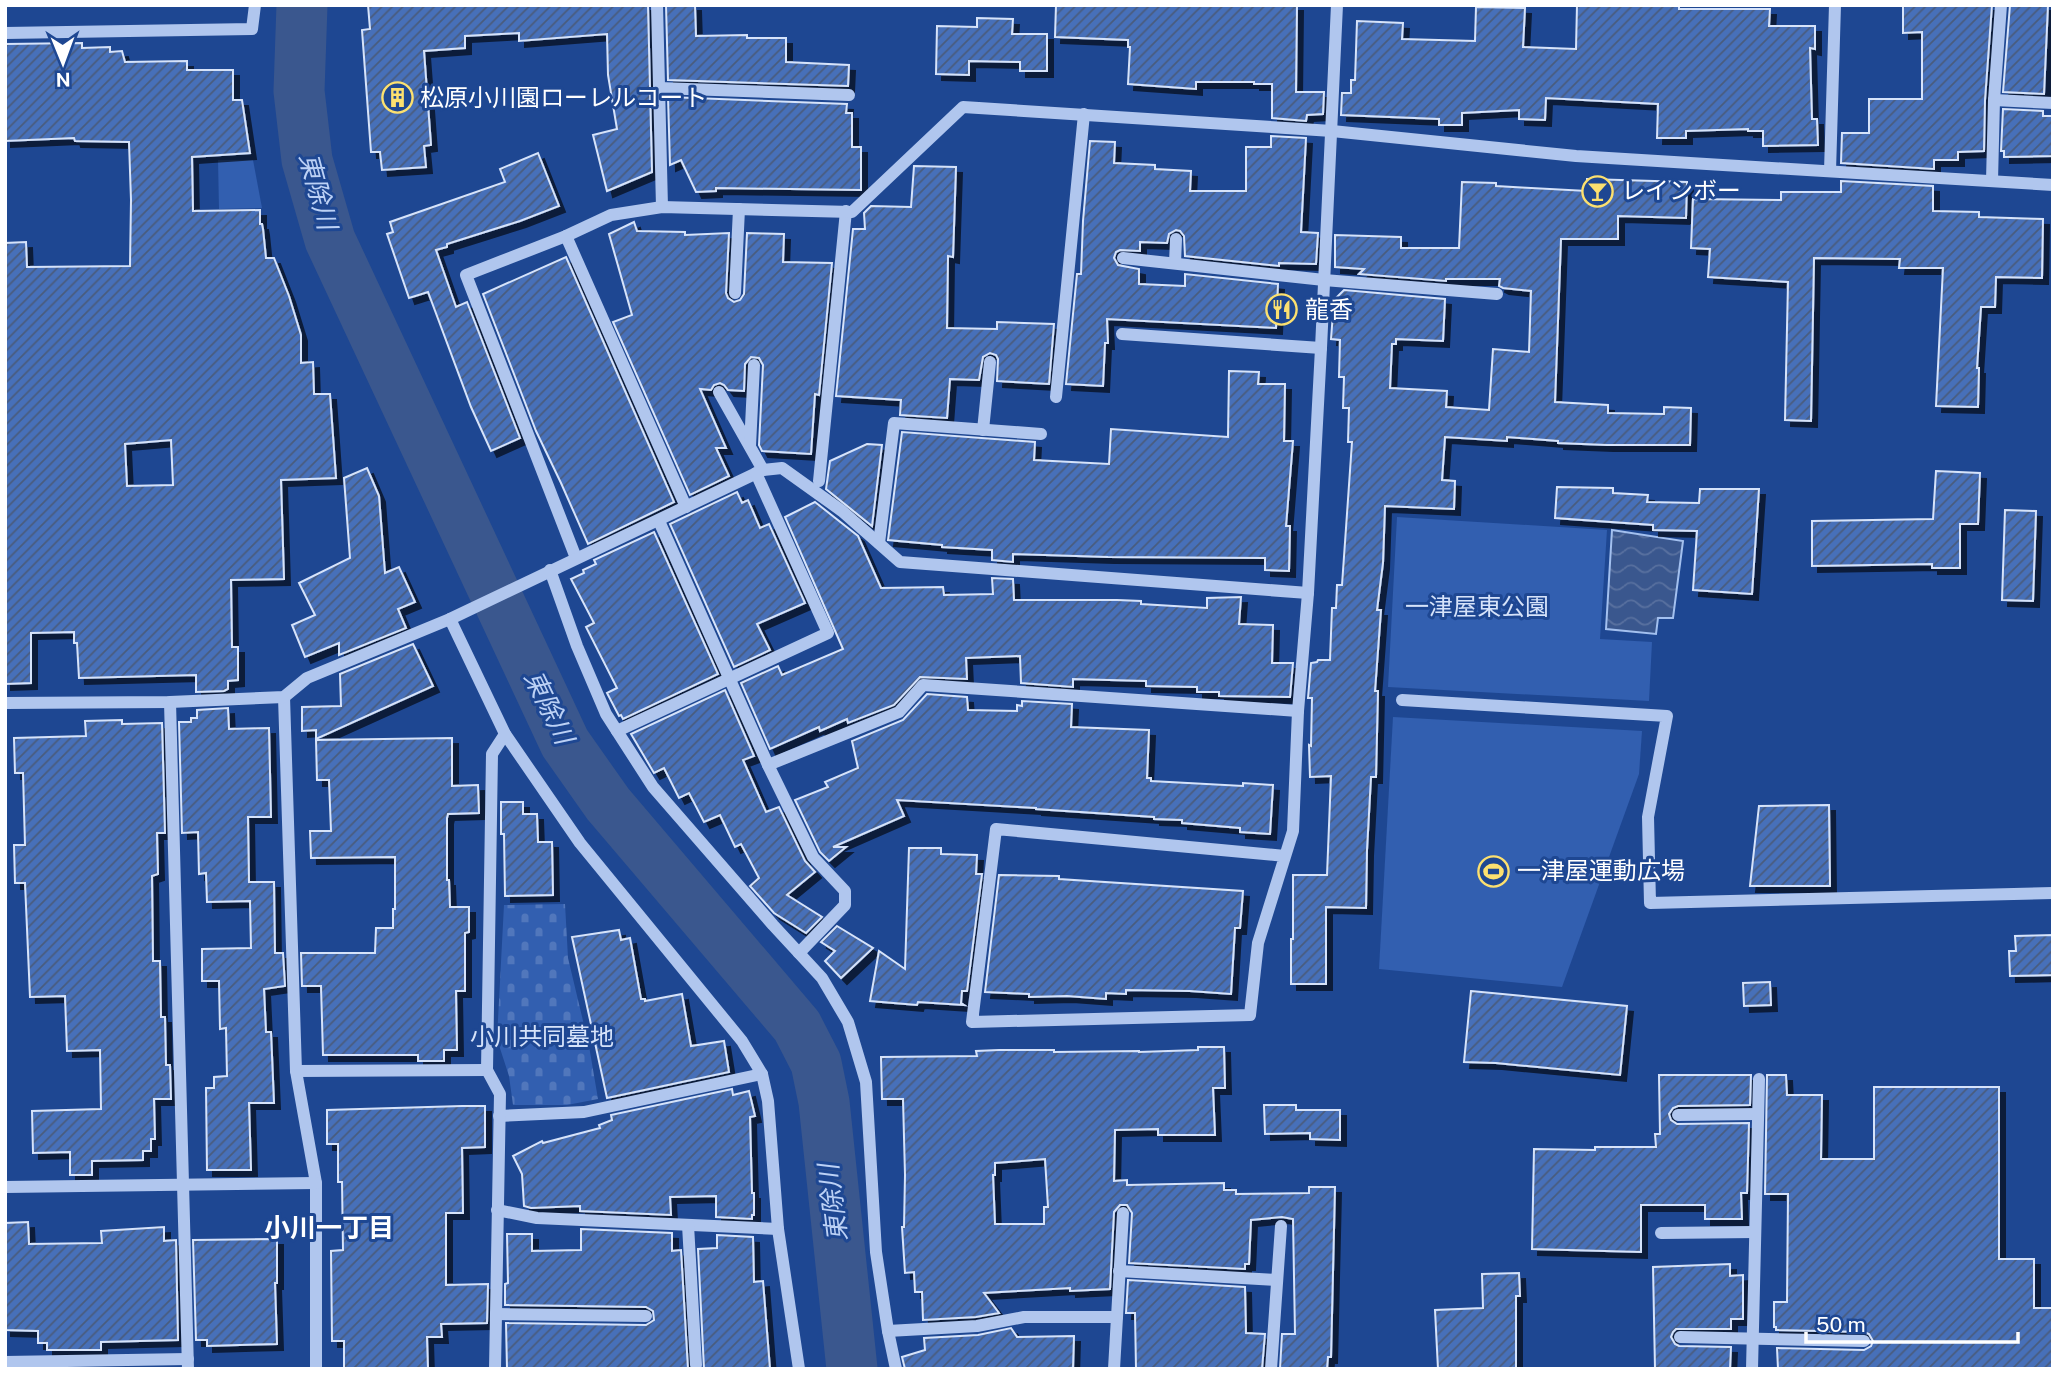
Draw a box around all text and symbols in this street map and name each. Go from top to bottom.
north arrow [28,28,98,98]
text: N [56,69,71,91]
building icon: 松原小川園ローレルコート [380,81,414,115]
place label: 松原小川園ローレルコート [420,83,708,111]
water label: 東除川 [293,149,344,235]
bar icon: レインボー [1581,174,1615,208]
place label: レインボー [1621,176,1741,204]
restaurant icon: 龍香 [1265,293,1299,327]
place label: 龍香 [1305,295,1353,323]
park label: 一津屋東公園 [1405,592,1549,620]
water label: 東除川 [518,665,582,751]
sports icon: 一津屋運動広場 [1477,854,1511,888]
place label: 一津屋運動広場 [1517,856,1685,884]
park label: 小川共同墓地 [470,1022,614,1050]
water label: 東除川 [812,1159,853,1244]
district label: 小川一丁目 [264,1212,394,1243]
scale bar [1806,1300,2018,1344]
text: 50 m [1816,1312,1866,1337]

